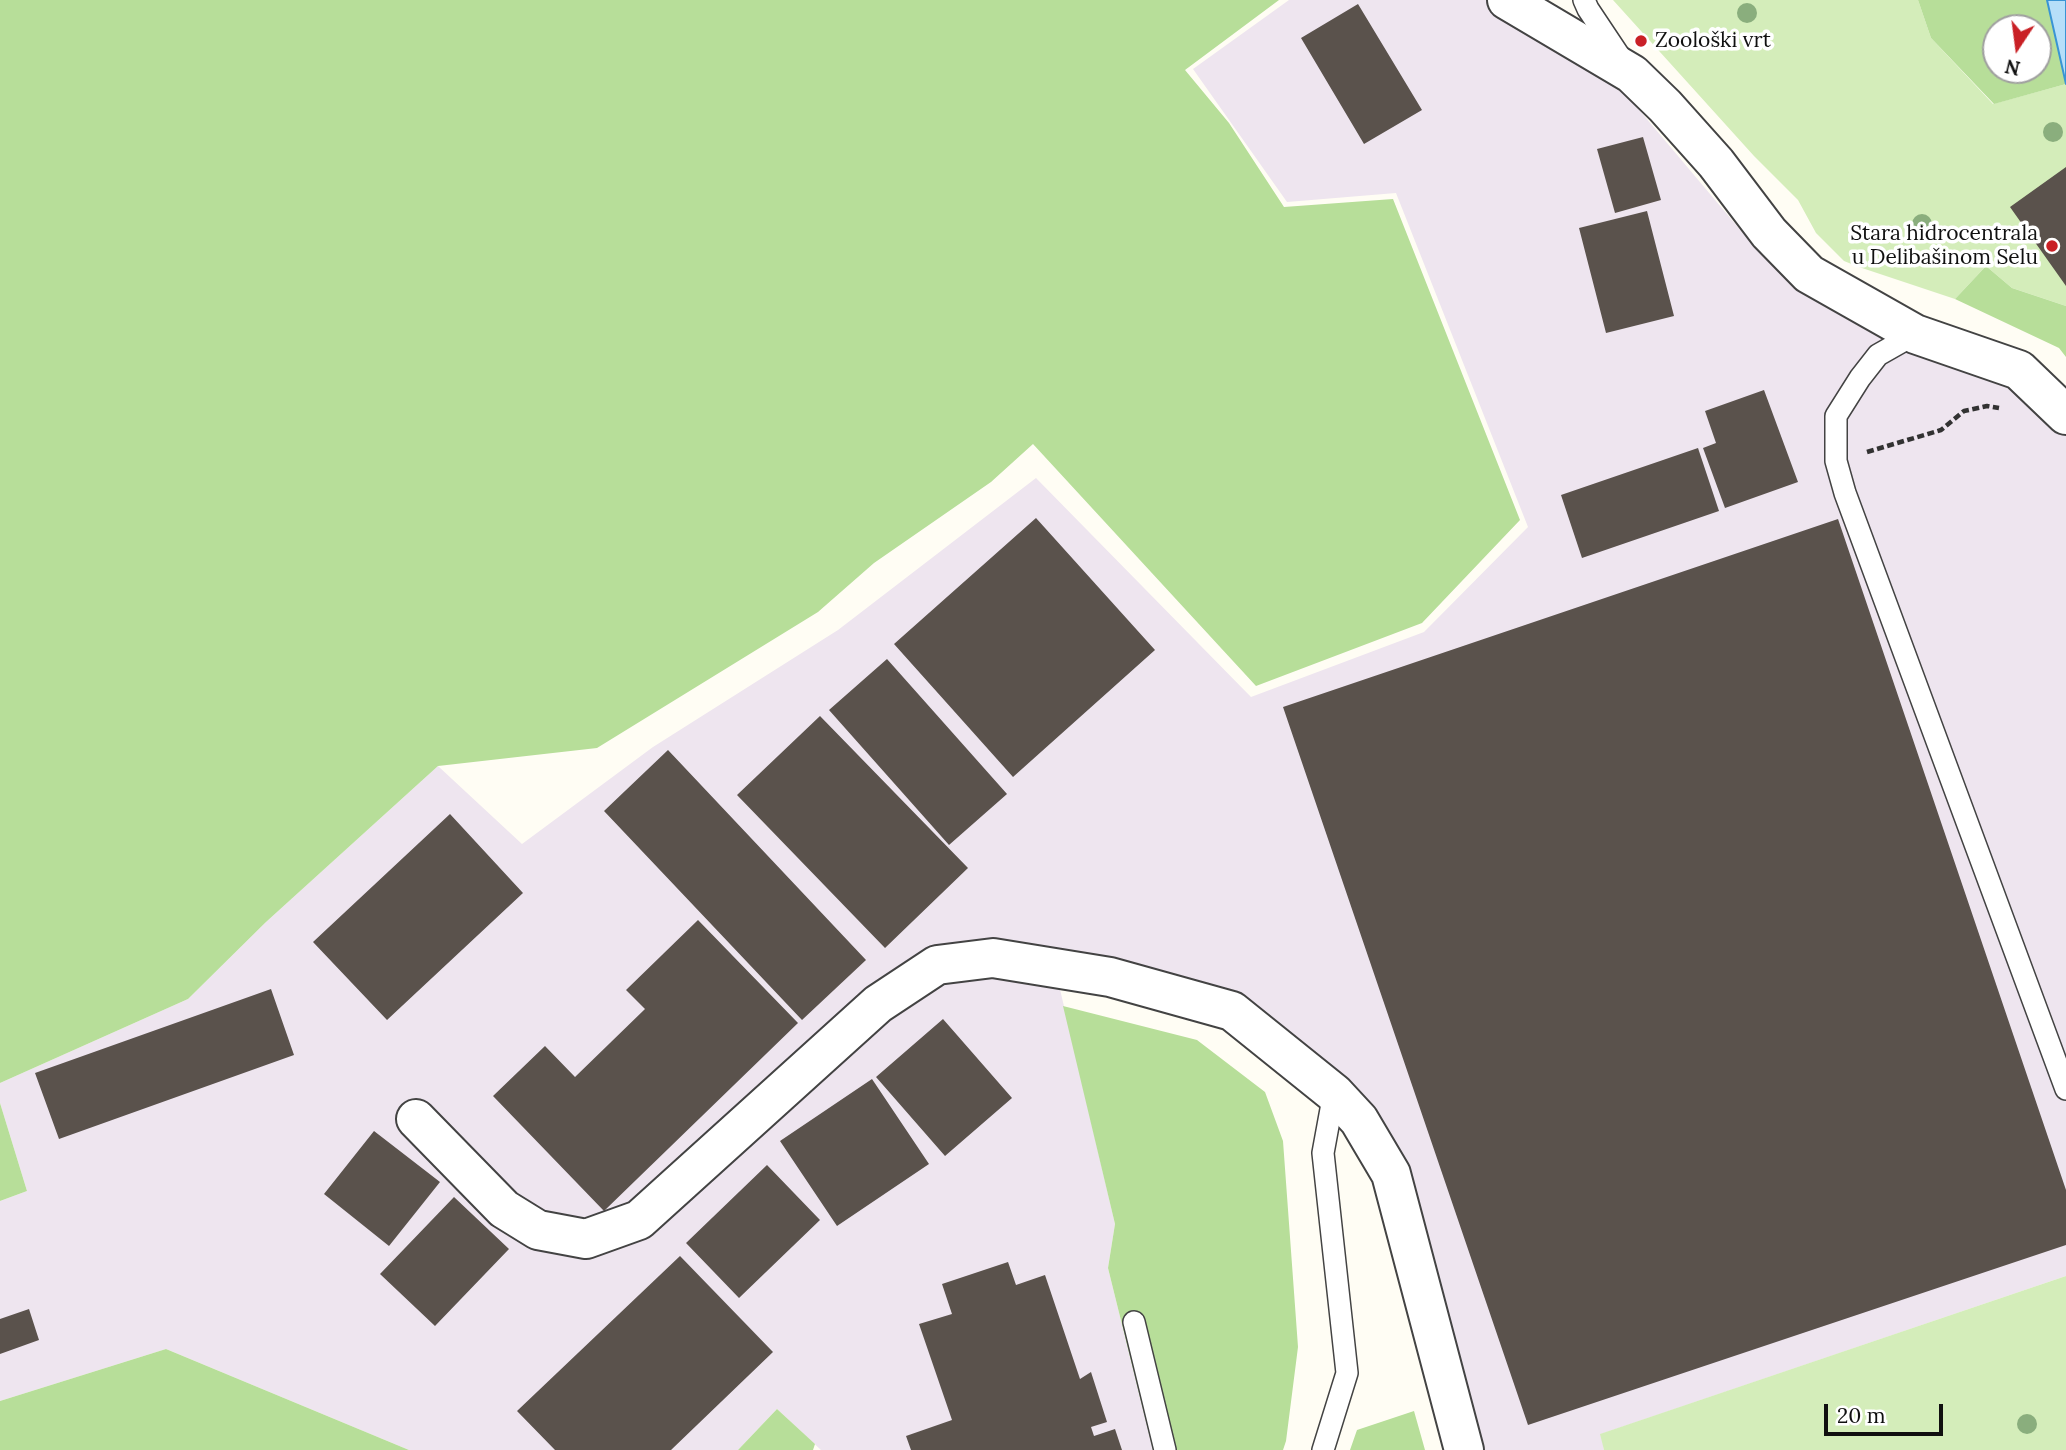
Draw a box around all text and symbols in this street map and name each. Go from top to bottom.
north arrow [1982,14,2052,84]
place label: Zoološki vrt [1655,28,1771,54]
marker: Zoološki vrt [1633,33,1649,49]
text: N [2003,54,2023,81]
place label: Stara hidrocentrala u Delibašinom Selu [1850,221,2038,271]
marker: Stara hidrocentrala u Delibašinom Selu [2044,238,2060,254]
scale bar [1828,1390,1947,1434]
text: 20 m [1837,1402,1886,1429]

